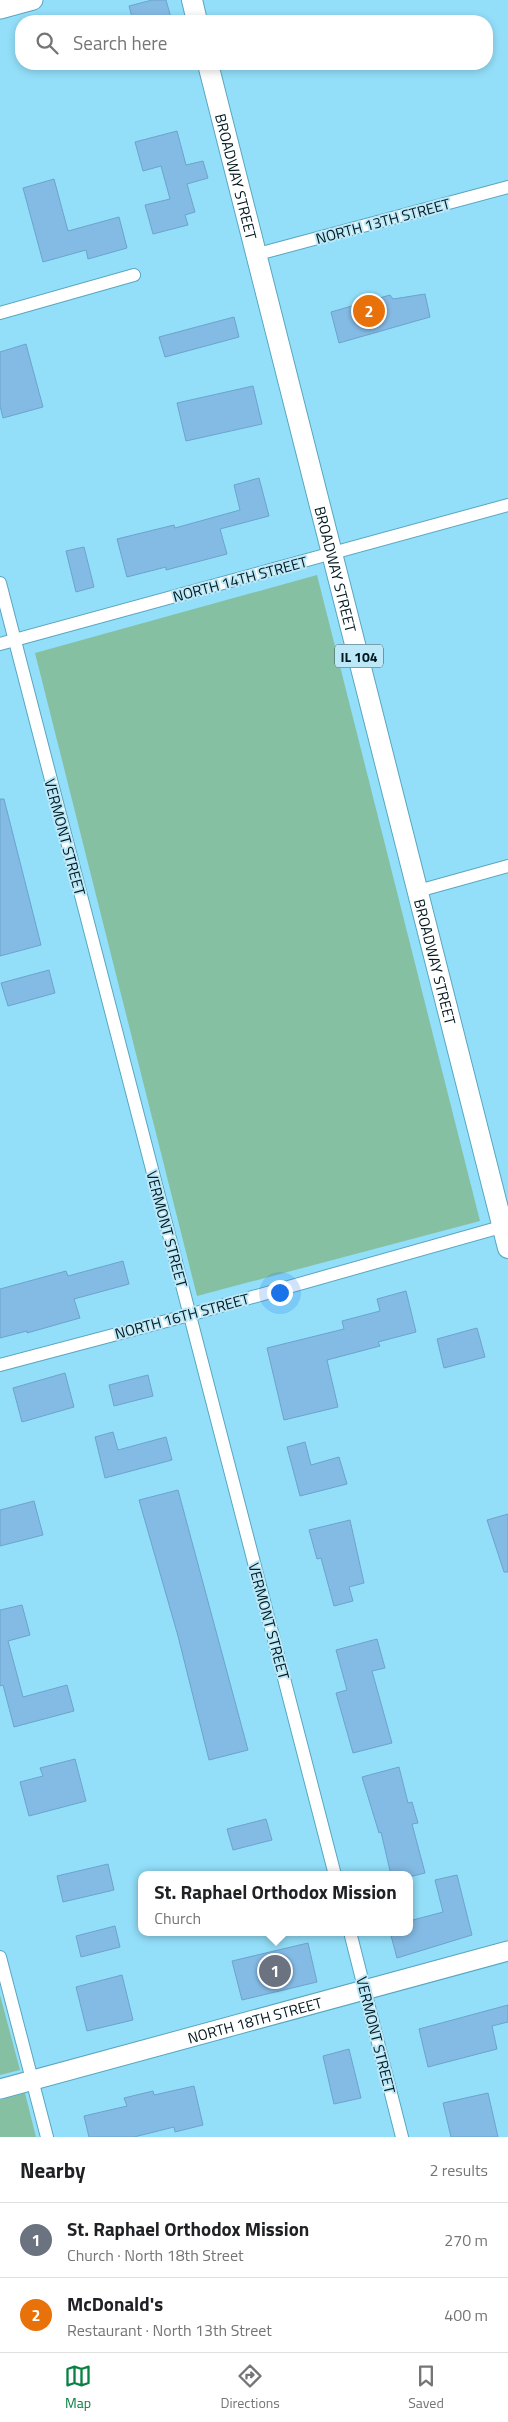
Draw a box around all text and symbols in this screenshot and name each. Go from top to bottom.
search box [15,15,493,70]
text: Search here [73,28,167,57]
icon: search [33,29,61,57]
street label: BROADWAY STREET [209,111,264,242]
street label: NORTH 13TH STREET [313,192,453,250]
pin: 2 [353,292,385,330]
street label: BROADWAY STREET [309,504,363,635]
street label: NORTH 14TH STREET [170,550,310,608]
road number: IL 104 [335,644,383,668]
street label: VERMONT STREET [38,776,92,898]
street label: BROADWAY STREET [408,896,462,1027]
street label: VERMONT STREET [140,1168,194,1290]
your location [267,1280,293,1306]
street label: NORTH 16TH STREET [112,1287,252,1345]
street label: VERMONT STREET [242,1560,296,1682]
popup [138,1871,413,1936]
text: St. Raphael Orthodox Mission [154,1877,397,1906]
text: Church [154,1906,201,1930]
pin: 1 [259,1952,291,1990]
street label: VERMONT STREET [350,1974,402,2096]
street label: NORTH 18TH STREET [185,1991,325,2049]
text: Nearby [20,2154,85,2186]
text: 2 results [429,2158,488,2182]
text: St. Raphael Orthodox Mission [67,2214,309,2243]
text: 1 [32,2228,40,2252]
text: 270 m [444,2228,488,2252]
text: Church · North 18th Street [67,2243,244,2267]
text: McDonald's [67,2289,163,2318]
text: 2 [32,2303,40,2327]
text: 400 m [444,2303,488,2327]
text: Restaurant · North 13th Street [67,2318,272,2342]
tab: Map [64,2362,92,2413]
tab: Directions [220,2362,280,2413]
tab: Saved [408,2362,444,2413]

